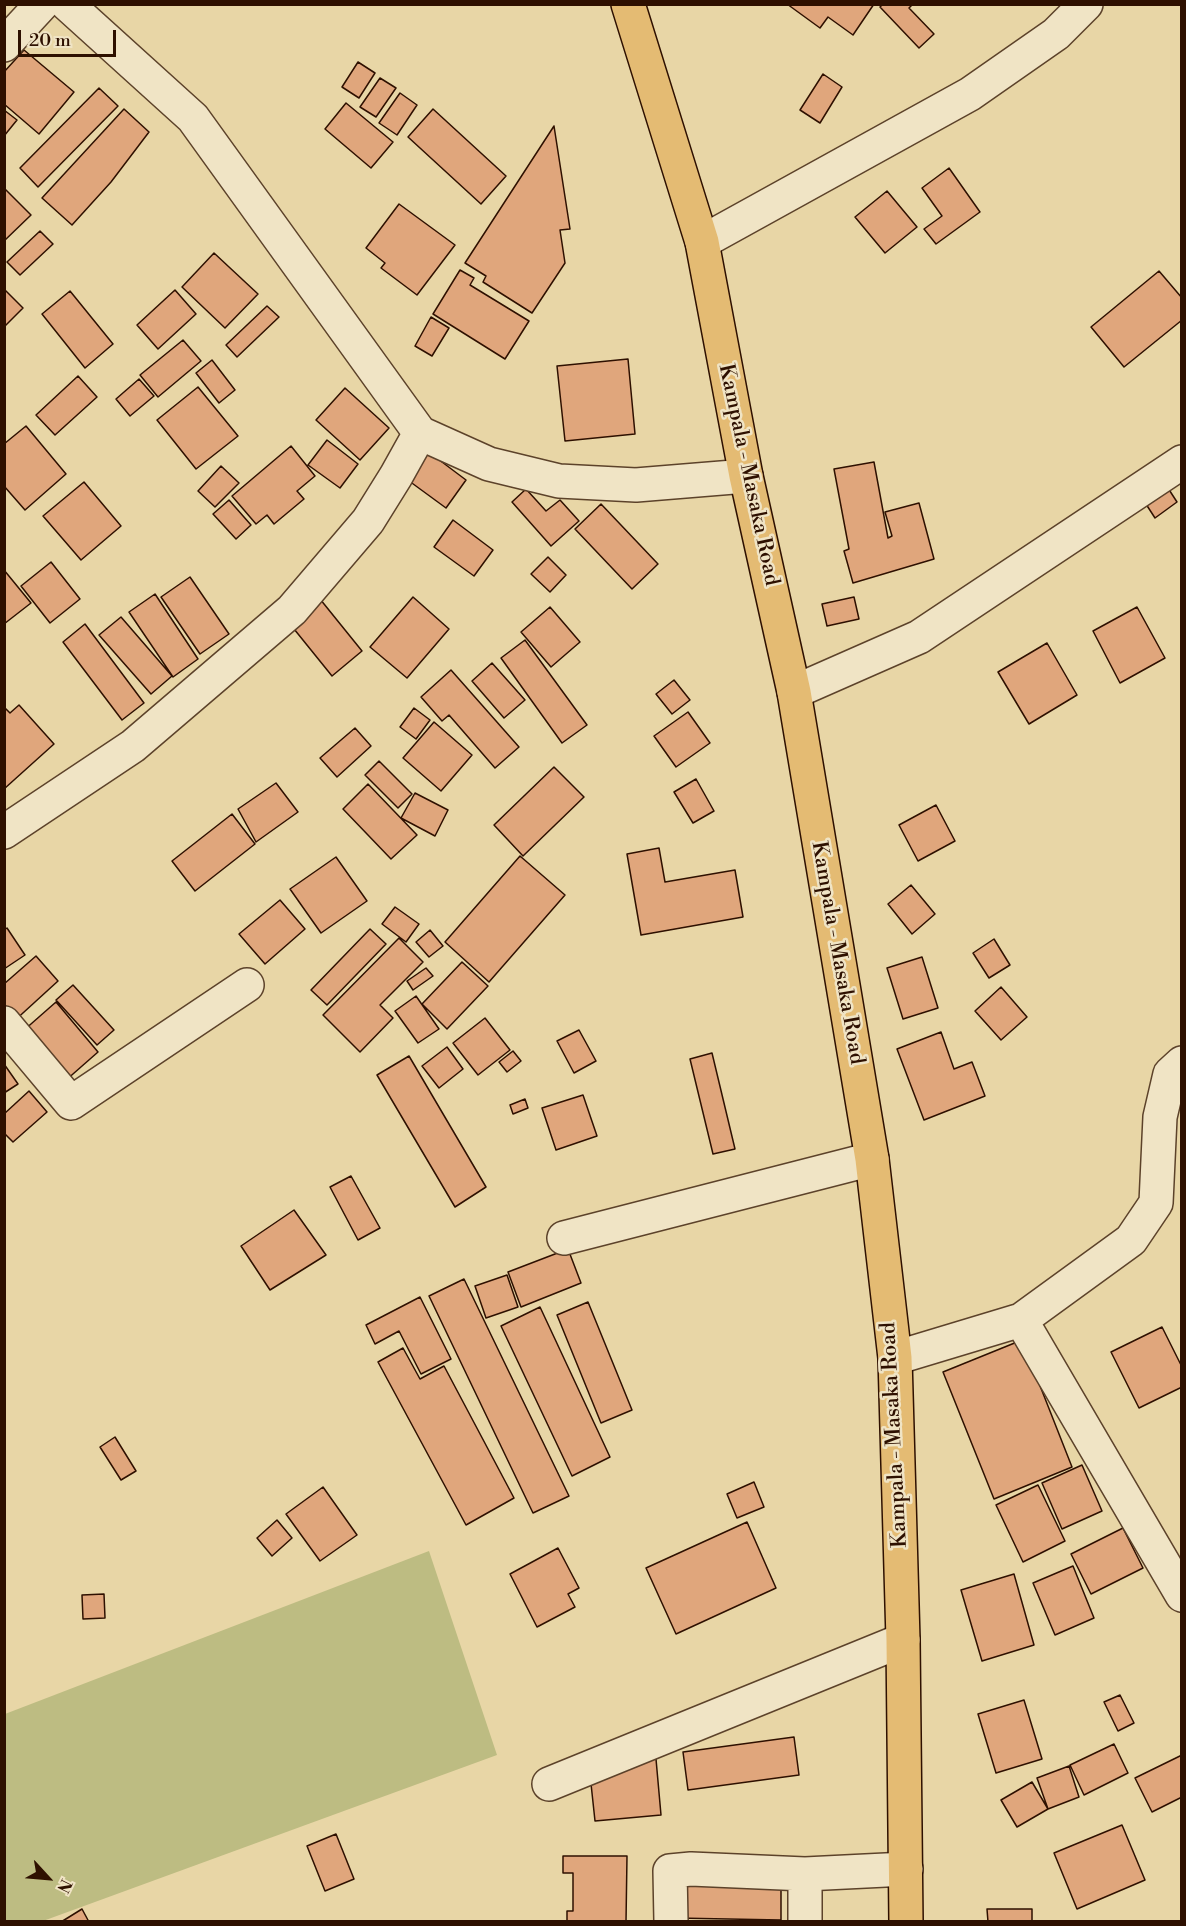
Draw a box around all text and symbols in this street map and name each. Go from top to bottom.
scale bar [21,18,118,56]
text: 20 m [29,29,71,52]
street label: Kampala - Masaka Road [712,362,784,588]
street label: Kampala - Masaka Road [805,840,869,1066]
street label: Kampala - Masaka Road [877,1322,913,1548]
north arrow [18,1848,78,1908]
text: N [52,1876,76,1896]

